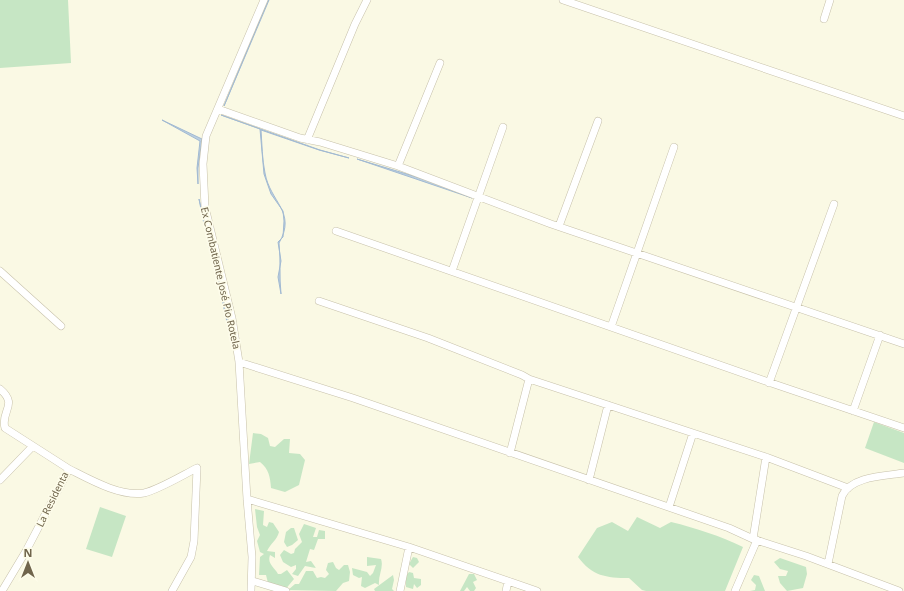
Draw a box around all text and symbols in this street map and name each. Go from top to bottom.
street label: Ex Combatiente José Pio Rotela [198,205,244,351]
street label: La Residenta [33,469,71,529]
north arrow [8,543,48,583]
text: N [24,545,32,560]

